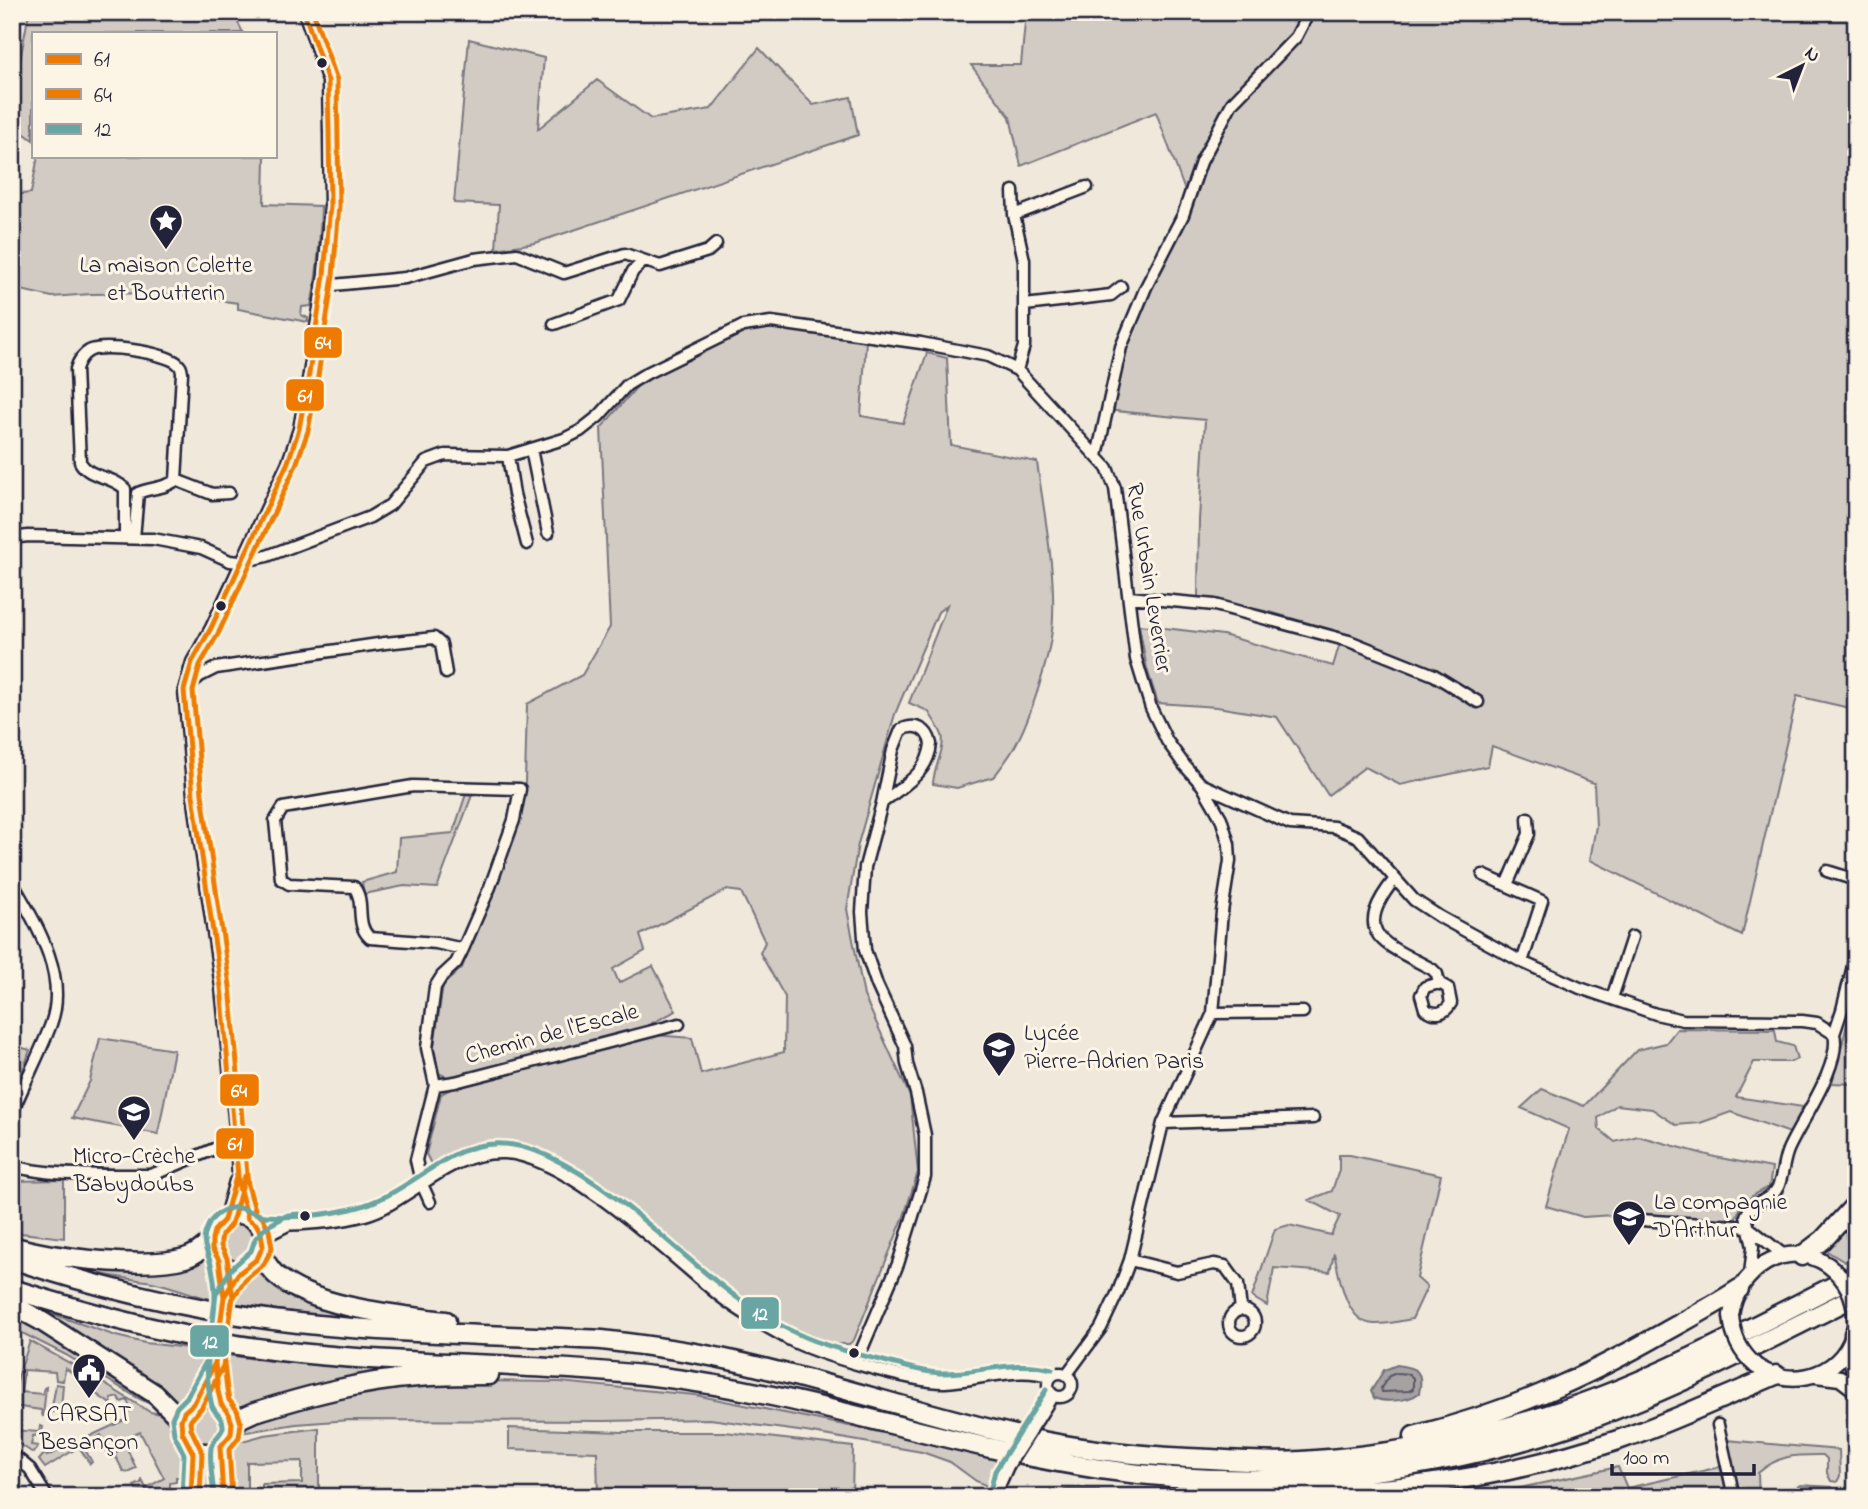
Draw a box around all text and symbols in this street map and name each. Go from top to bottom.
legend [32,32,276,158]
north arrow [1766,32,1836,102]
text: N [1798,41,1826,70]
text: 61 [94,46,110,76]
unlabelled marker [315,56,329,70]
text: 64 [94,82,112,112]
text: 12 [94,116,111,146]
place icon: La maison Colette et Boutterin [147,202,185,251]
place label: La maison Colette et Boutterin [80,249,253,312]
line badge: 64 [303,326,343,359]
text: 64 [315,331,331,358]
line badge: 61 [285,378,325,412]
text: 61 [298,384,312,411]
street label: Rue Urbain Leverrier [1116,481,1180,676]
unlabelled marker [214,599,228,613]
street label: Chemin de l'Escale [461,995,643,1075]
place label: Lycée Pierre-Adrien Paris [1024,1017,1204,1080]
school or university icon: Lycée Pierre-Adrien Paris [980,1029,1018,1078]
line badge: 64 [219,1073,260,1107]
text: 64 [231,1079,247,1106]
school or university icon: Micro-Crèche Babydoubs [115,1093,153,1142]
line badge: 61 [215,1127,255,1160]
text: 61 [228,1132,242,1159]
place label: Micro-Crèche Babydoubs [73,1140,196,1204]
place label: La compagnie D'Arthur [1653,1186,1788,1249]
school or university icon: La compagnie D'Arthur [1610,1198,1648,1247]
unlabelled marker [298,1209,312,1223]
line badge: 12 [740,1296,780,1330]
text: 12 [752,1302,768,1329]
line badge: 12 [189,1324,230,1358]
text: 12 [202,1330,218,1357]
unlabelled marker [847,1346,861,1360]
public building icon: CARSAT Besançon [70,1351,108,1400]
place label: CARSAT Besançon [39,1398,138,1461]
scale bar [1612,1432,1754,1476]
text: 100 m [1623,1444,1669,1474]

